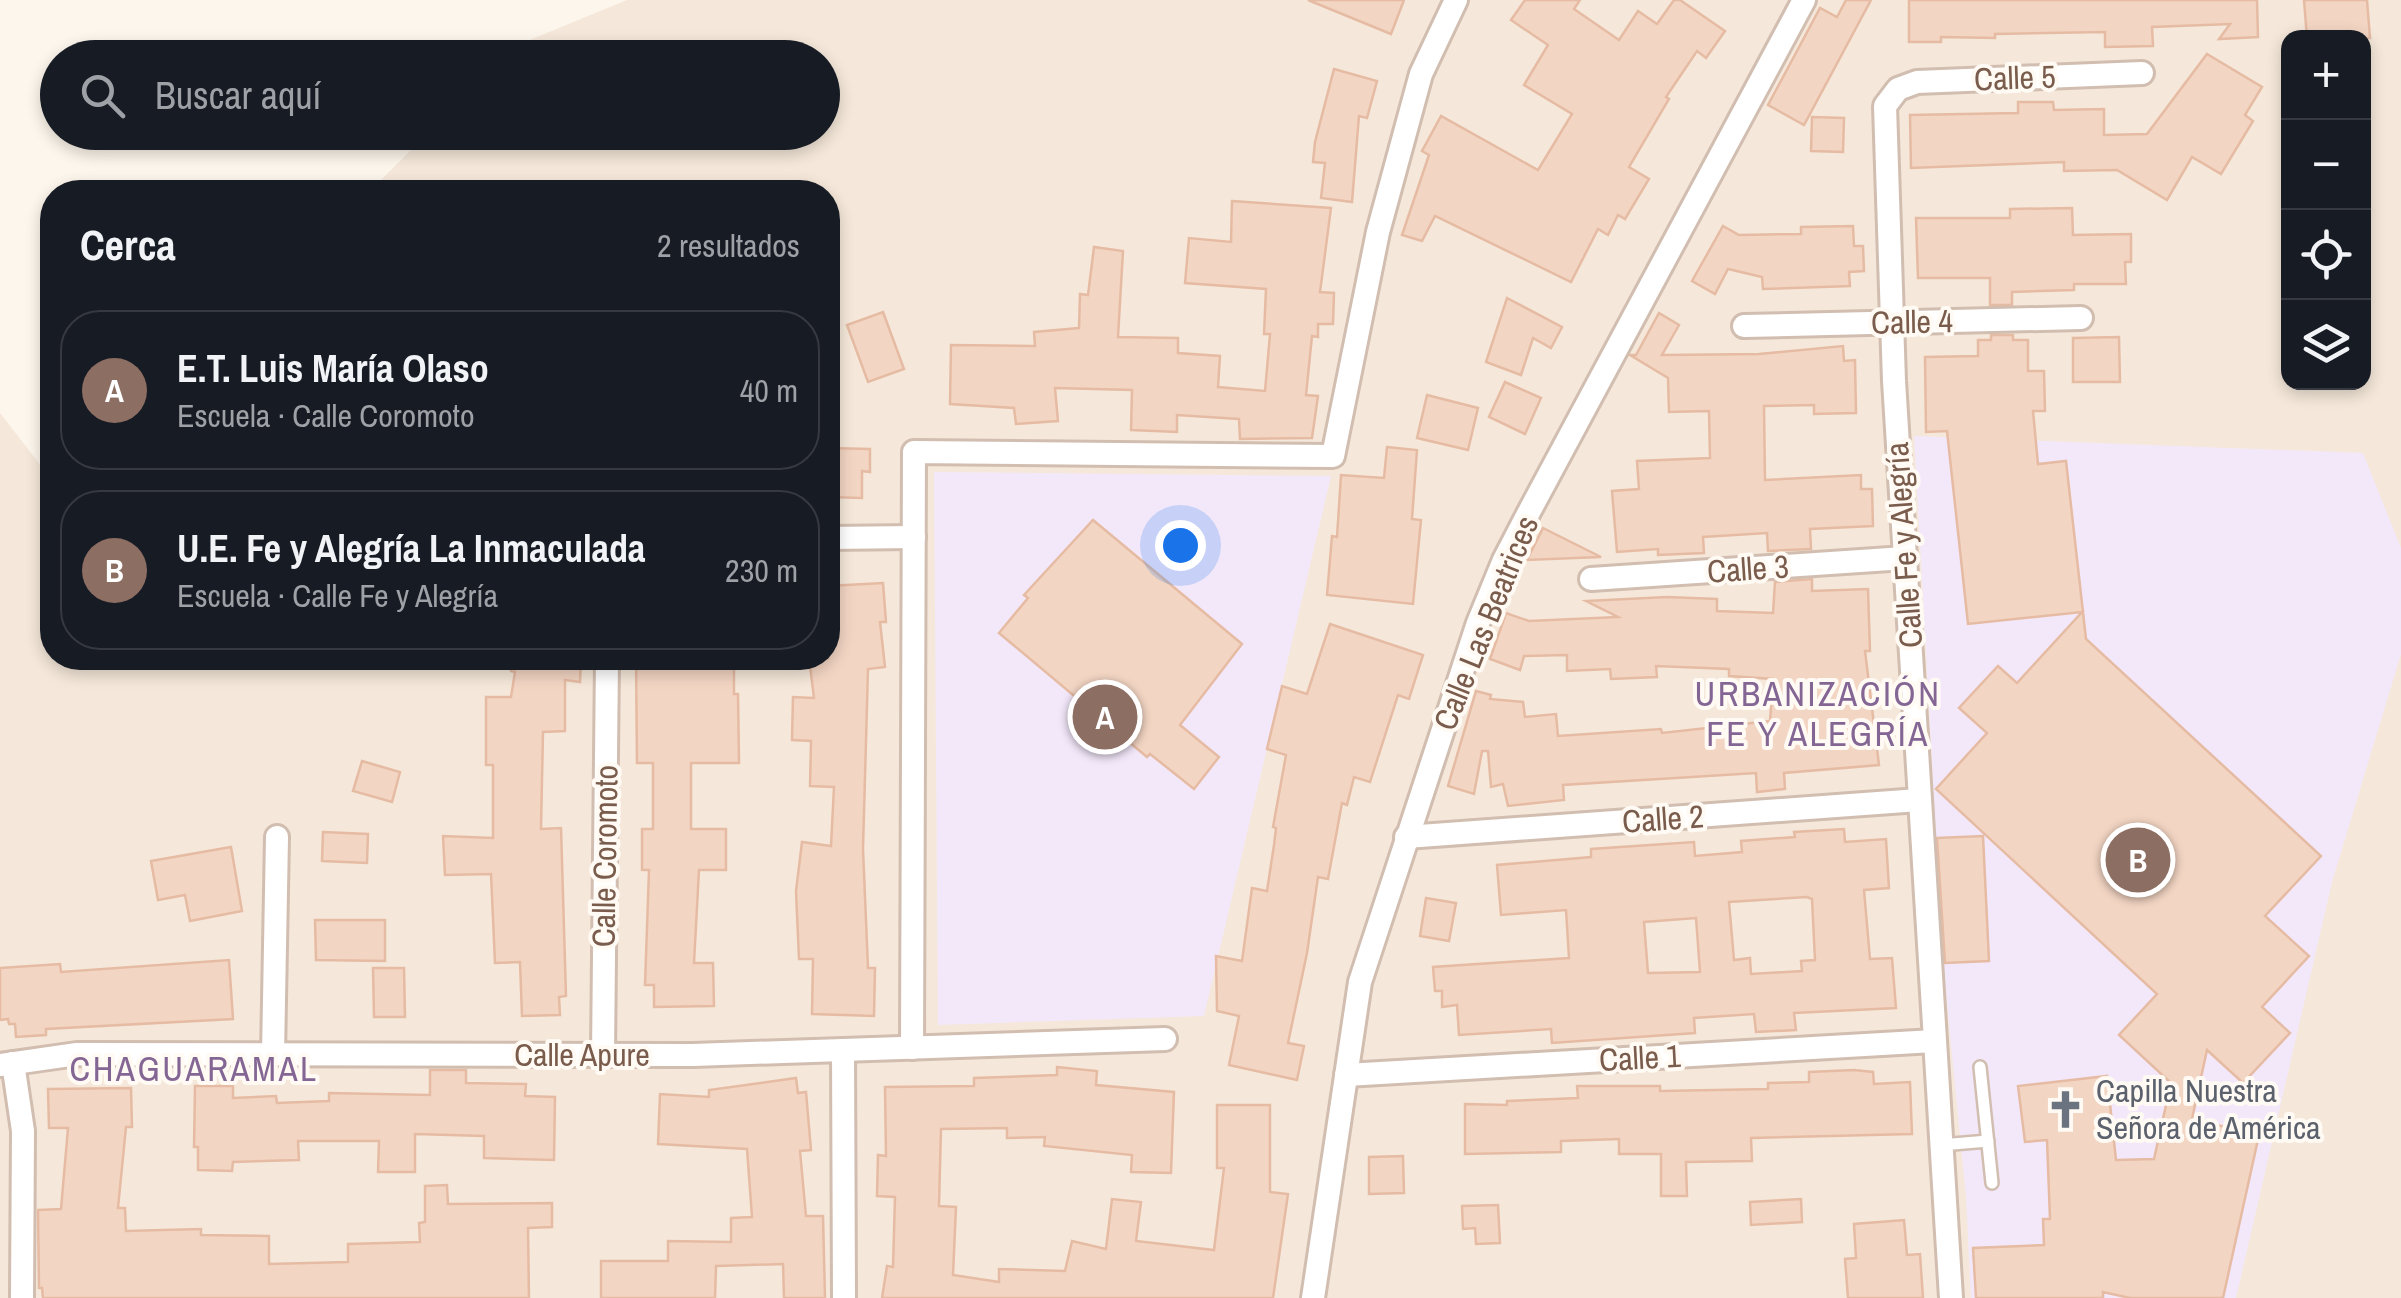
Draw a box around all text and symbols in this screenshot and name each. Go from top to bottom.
map controls [2281,30,2371,390]
button: + [2281,30,2371,120]
search box [40,40,840,150]
street label: Calle 5 [1973,55,2057,100]
icon: search [75,68,130,123]
text: Buscar aquí [155,70,321,121]
button: − [2281,120,2371,210]
button: locate [2281,210,2371,300]
text: Cerca [80,217,176,273]
text: 2 resultados [657,224,800,267]
street label: Calle 4 [1871,299,1953,344]
button: layers [2281,300,2371,390]
text: E.T. Luis María Olaso [177,343,489,394]
text: A [105,369,124,412]
text: 40 m [740,369,798,412]
text: Escuela · Calle Coromoto [177,394,475,437]
street label: Calle Fe y Alegría [1875,440,1932,649]
street label: Calle Las Beatrices [1423,509,1548,736]
your location [1155,520,1206,571]
text: U.E. Fe y Alegría La Inmaculada [177,523,645,574]
street label: Calle 3 [1706,544,1790,593]
text: B [105,549,124,592]
text: 230 m [725,549,798,592]
text: Escuela · Calle Fe y Alegría [177,574,498,617]
district label: URBANIZACIÓN FE Y ALEGRÍA [1695,670,1941,757]
pin: A [1072,680,1138,754]
street label: Calle Coromoto [581,764,628,947]
street label: Calle 2 [1621,794,1705,843]
pin: B [2106,822,2170,898]
street label: Calle Apure [514,1033,650,1076]
street label: Calle 1 [1598,1034,1682,1081]
district label: CHAGUARAMAL [69,1045,319,1092]
place label: Capilla Nuestra Señora de América [2096,1069,2321,1149]
church icon: Capilla Nuestra Señora de América [2045,1088,2087,1130]

